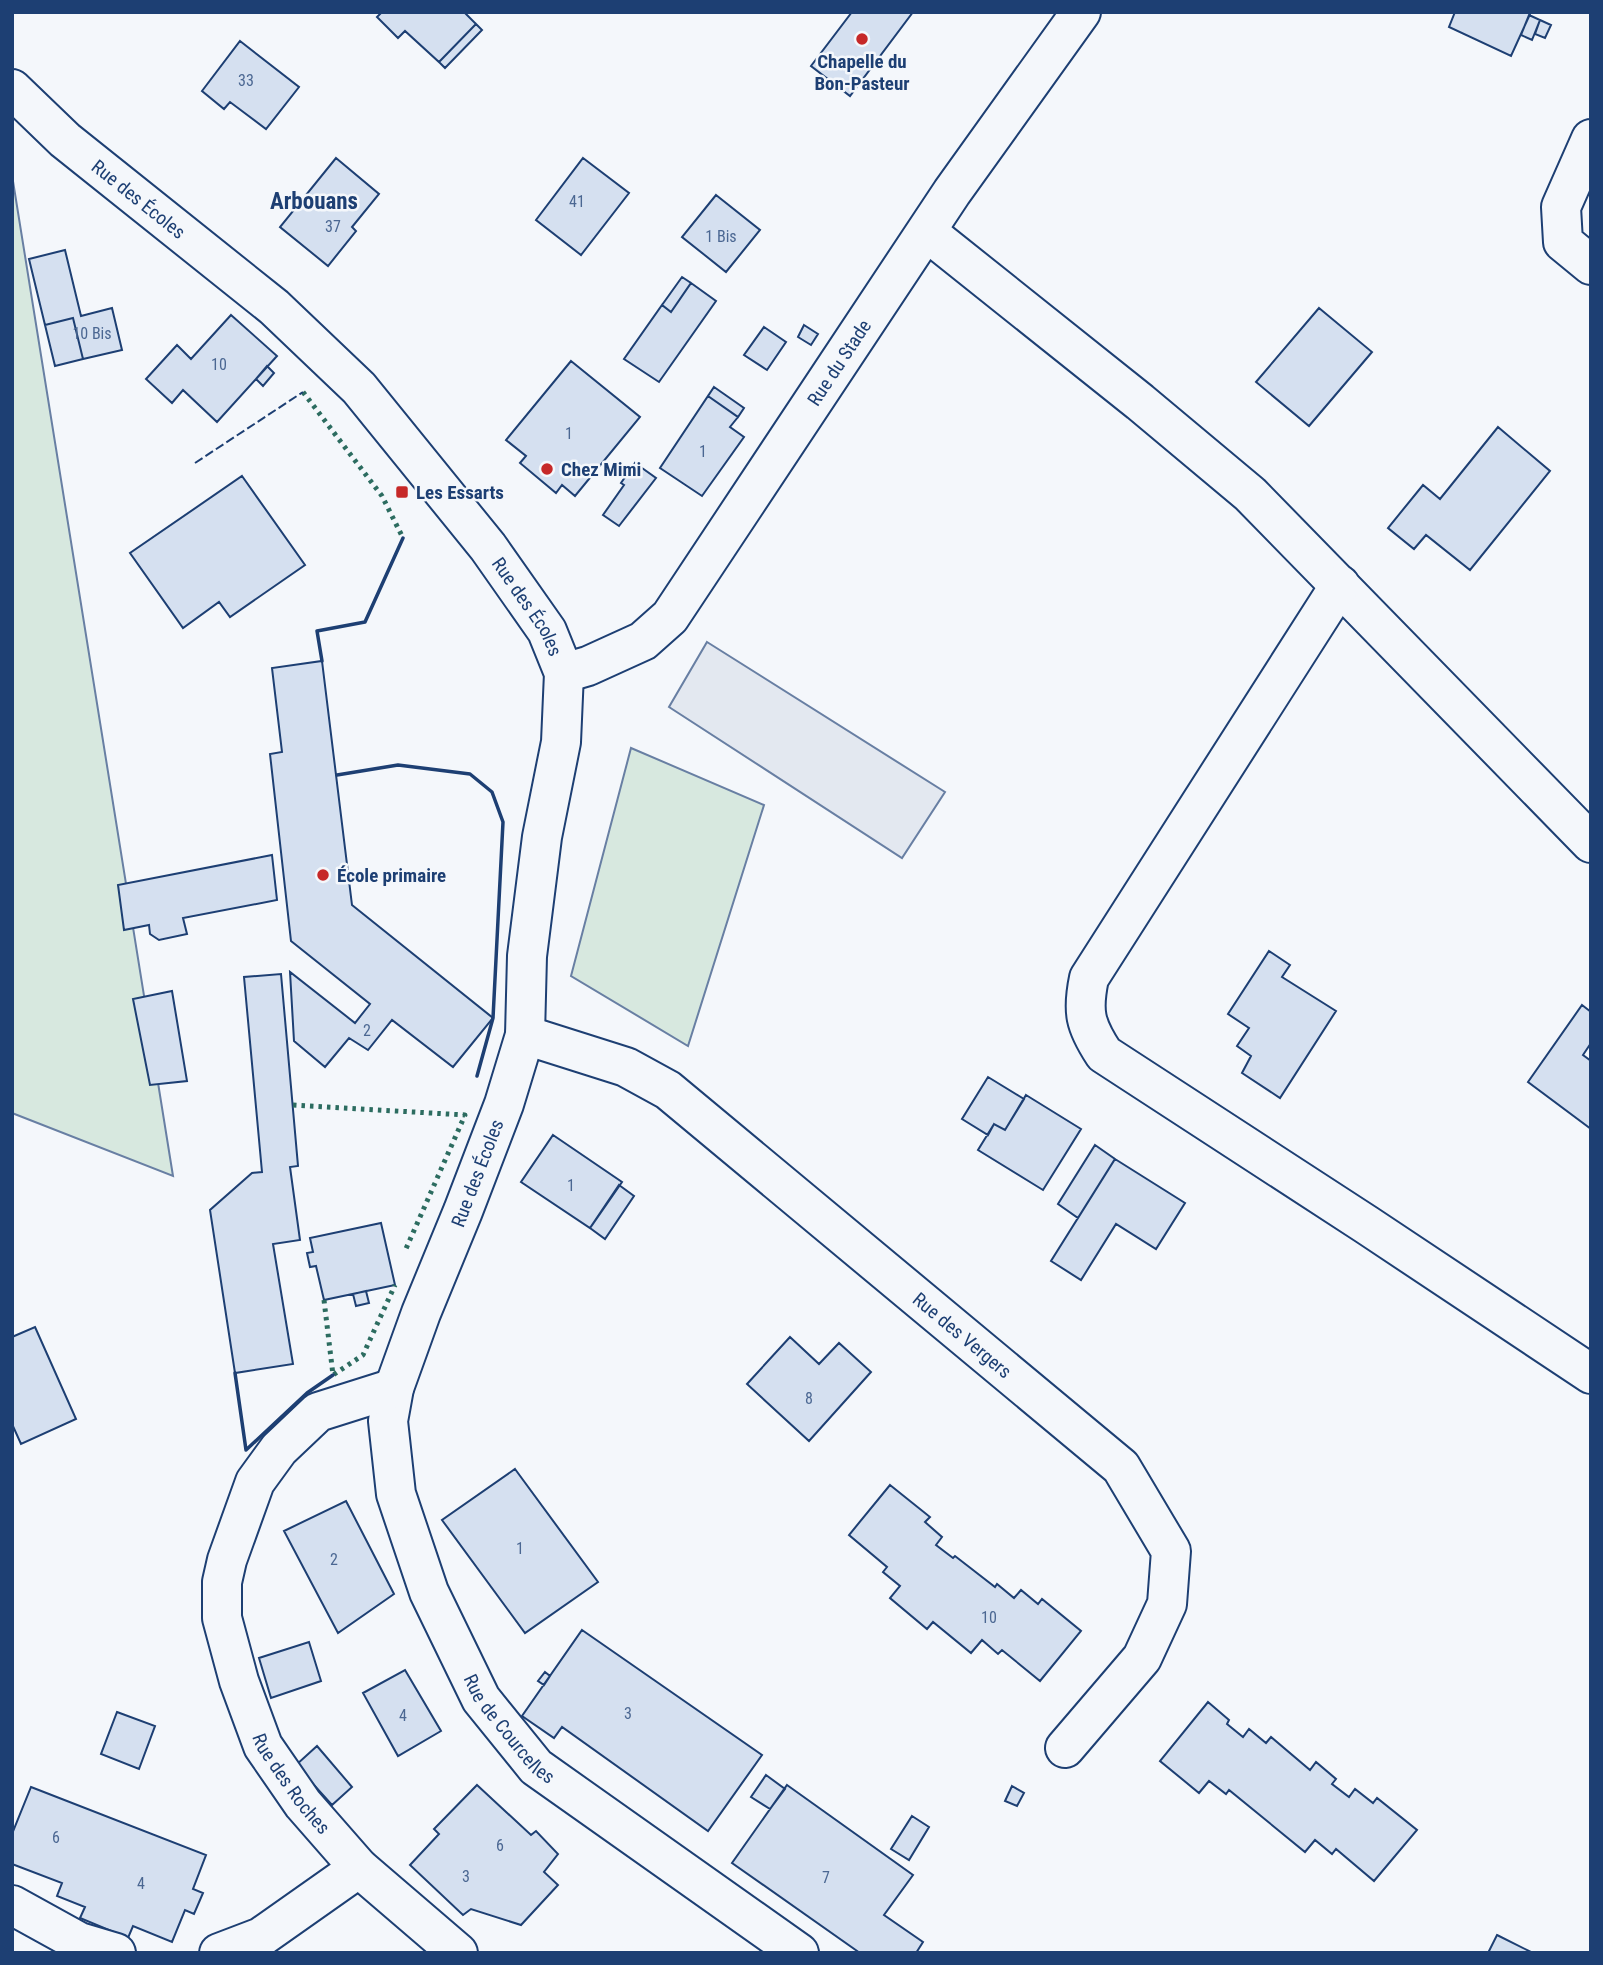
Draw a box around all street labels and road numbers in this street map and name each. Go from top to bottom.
street label: Rue des Écoles [87,155,190,244]
street label: Rue du Stade [802,315,876,410]
street label: Rue des Écoles [487,553,567,659]
street label: Rue des Écoles [446,1116,509,1230]
street label: Rue des Vergers [908,1288,1016,1383]
street label: Rue de Courcelles [459,1670,559,1789]
street label: Rue des Roches [247,1730,335,1839]

